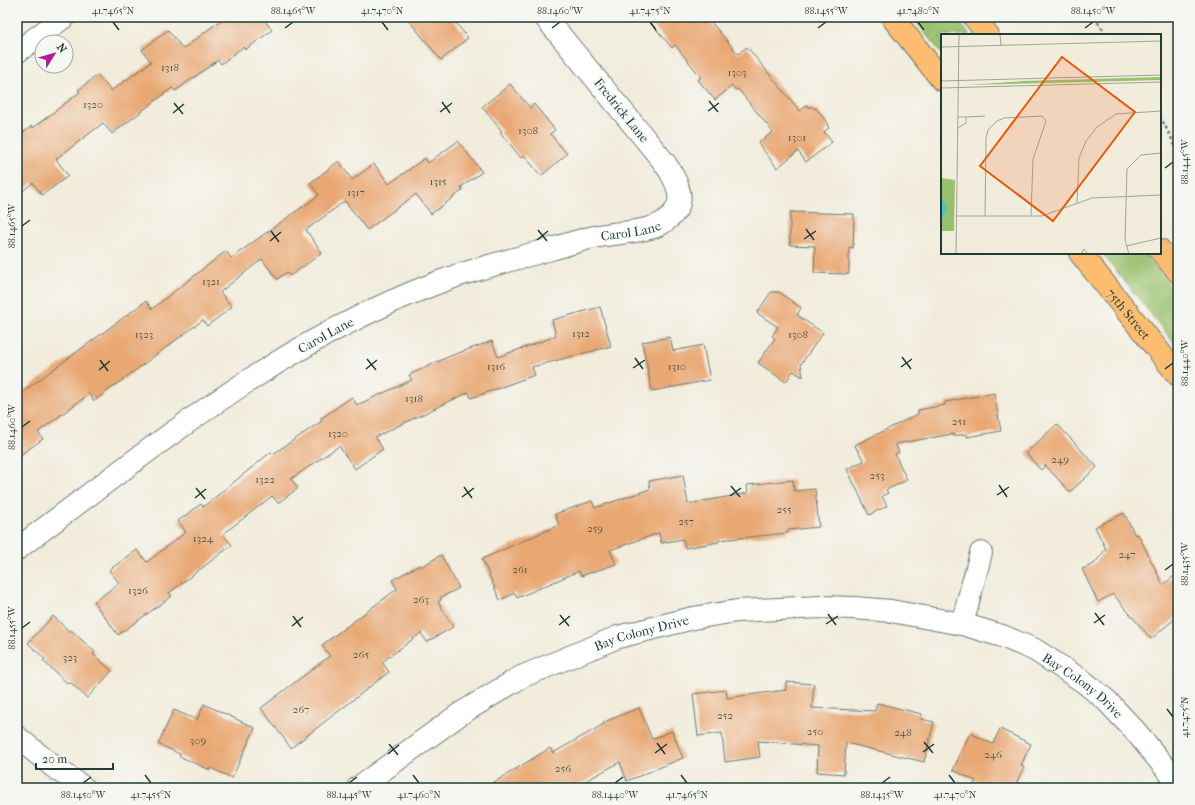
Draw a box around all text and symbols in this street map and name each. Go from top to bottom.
text: 41.7465°N [92,5,135,17]
text: 88.1465°W [271,5,317,17]
text: 41.7470°N [361,5,404,17]
text: 88.1460°W [537,5,584,17]
text: 41.7475°N [629,5,671,17]
text: 88.1455°W [804,5,849,17]
text: 41.7480°N [896,5,940,17]
text: 88.1450°W [1071,5,1116,17]
north arrow [34,34,74,74]
inset map [941,34,1161,254]
text: N [54,41,70,56]
house number: 1318 [161,61,179,74]
house number: 1303 [727,66,747,79]
street label: Fredrick Lane [591,75,652,146]
house number: 1320 [83,98,103,111]
house number: 1308 [518,124,538,137]
house number: 1301 [788,131,806,144]
text: 88.1445°W [1179,138,1191,184]
house number: 1315 [429,175,447,188]
house number: 1317 [347,186,365,199]
text: 88.1465°W [6,202,18,248]
street label: Carol Lane [600,218,664,244]
house number: 1321 [202,275,220,288]
street label: 75th Street [1104,286,1154,343]
street label: Carol Lane [295,314,356,356]
house number: 1312 [572,327,590,340]
house number: 1323 [135,328,153,341]
house number: 1308 [788,328,808,341]
text: 88.1440°W [1179,339,1191,386]
house number: 1316 [487,360,505,373]
house number: 1310 [668,360,686,373]
house number: 1318 [405,392,423,405]
text: 88.1460°W [6,403,18,450]
house number: 251 [952,415,966,428]
house number: 1320 [328,427,348,440]
house number: 249 [1051,453,1069,466]
house number: 253 [870,469,884,482]
house number: 1322 [255,473,275,486]
house number: 255 [776,503,792,516]
house number: 257 [678,515,694,528]
house number: 259 [587,522,603,535]
house number: 1324 [193,532,214,545]
text: 88.1435°W [1179,541,1191,586]
house number: 247 [1118,548,1136,561]
house number: 261 [512,563,528,576]
house number: 1326 [128,584,148,597]
house number: 263 [413,593,429,606]
text: 88.1455°W [6,605,18,650]
street label: Bay Colony Drive [592,612,691,654]
house number: 265 [353,648,369,661]
street label: Bay Colony Drive [1040,650,1126,722]
house number: 323 [63,651,77,664]
text: 41.7475°N [1179,696,1191,738]
house number: 267 [293,703,309,716]
house number: 252 [717,709,733,722]
house number: 250 [807,725,823,738]
house number: 248 [894,726,912,739]
house number: 309 [190,734,206,747]
scale bar [36,745,113,771]
house number: 246 [984,748,1002,761]
text: 20 m [42,752,67,766]
house number: 256 [555,762,571,775]
text: 88.1450°W [61,789,106,801]
text: 41.7455°N [131,789,172,801]
text: 88.1445°W [327,789,373,801]
text: 41.7460°N [397,789,441,801]
text: 88.1440°W [592,789,639,801]
text: 41.7465°N [666,789,709,801]
text: 88.1435°W [860,789,905,801]
text: 41.7470°N [934,789,977,801]

